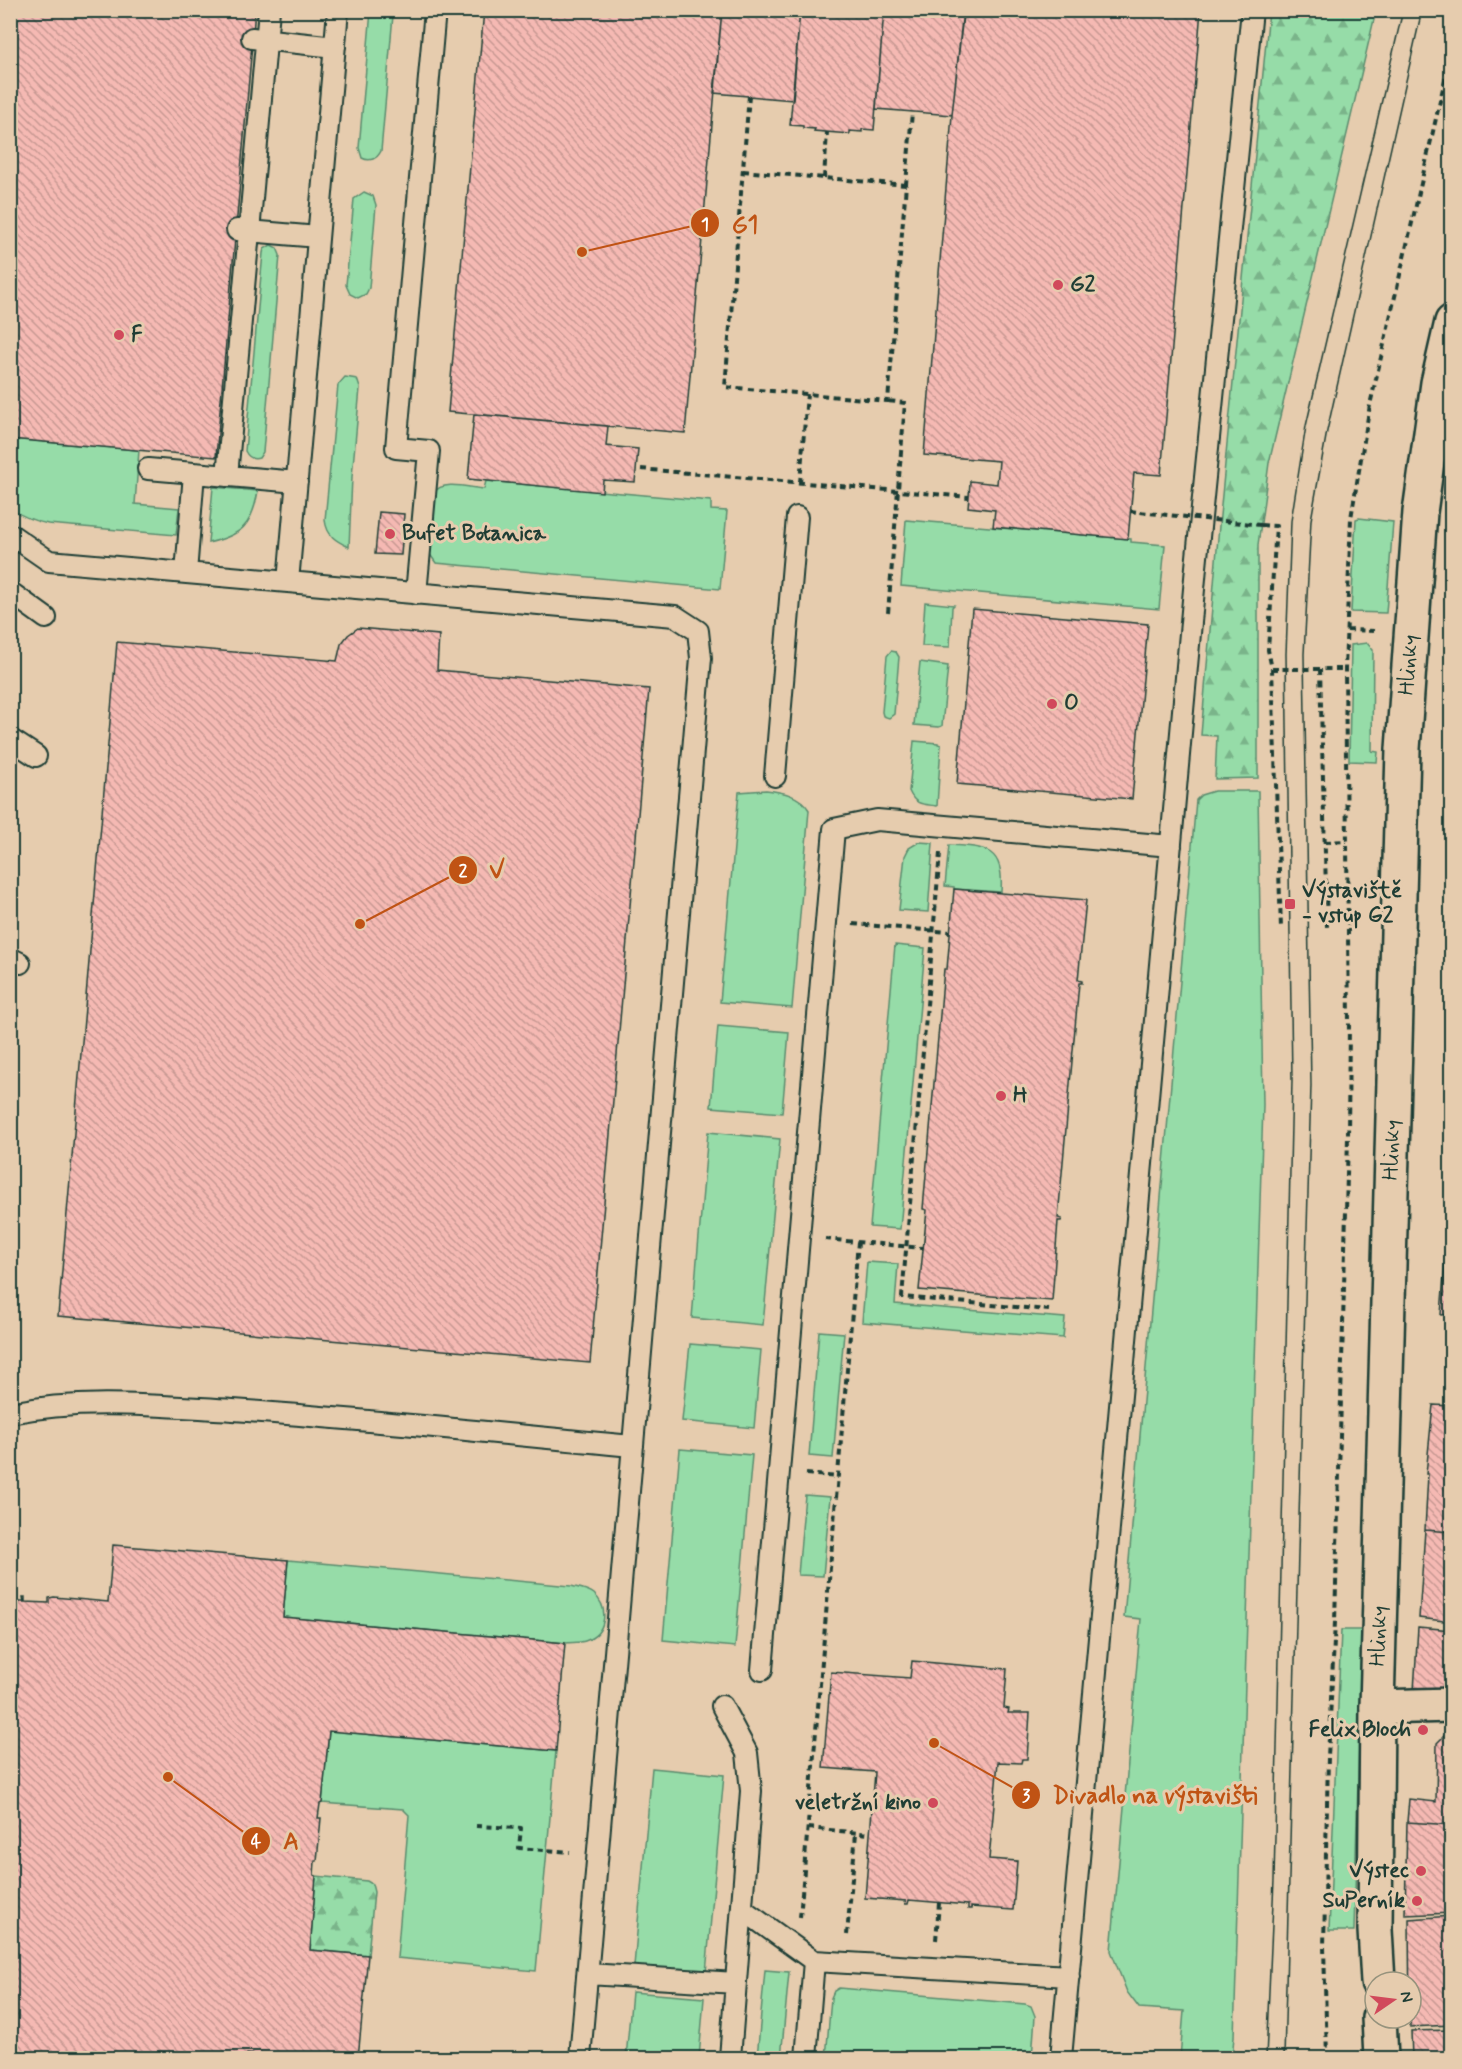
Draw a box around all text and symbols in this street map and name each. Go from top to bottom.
callout: G1 [690,202,770,244]
text: G1 [732,210,758,241]
text: 1 [701,213,709,237]
place label: G2 [1070,271,1096,299]
marker: G2 [1051,278,1065,292]
place label: F [131,321,143,349]
marker: F [112,328,126,342]
place label: Bufet Botanica [402,520,547,548]
marker: Bufet Botanica [383,527,397,541]
street label: Hlinky [1393,634,1425,696]
place label: O [1064,690,1079,718]
marker: O [1045,697,1059,711]
callout: V [448,849,517,891]
text: V [489,856,505,887]
text: 2 [459,859,468,883]
place label: Výstaviště - vstup G2 [1302,877,1402,930]
marker: Výstaviště - vstup G2 [1283,897,1297,911]
place label: H [1013,1082,1027,1110]
marker: H [994,1089,1008,1103]
street label: Hlinky [1377,1119,1407,1181]
street label: Hlinky [1364,1605,1394,1667]
place label: Felix Bloch [1309,1716,1411,1744]
marker: Felix Bloch [1416,1723,1430,1737]
callout: Divadlo na výstavišti [1011,1774,1269,1816]
text: Divadlo na výstavišti [1053,1781,1258,1812]
text: 3 [1022,1784,1031,1808]
place label: veletržní kino [795,1789,921,1817]
marker: veletržní kino [926,1796,940,1810]
callout: A [241,1820,311,1862]
text: A [283,1827,299,1858]
text: 4 [251,1830,262,1854]
place label: Výstec [1349,1857,1409,1886]
marker: Výstec [1414,1864,1428,1878]
place label: SuPerník [1322,1887,1405,1915]
marker: SuPerník [1410,1894,1424,1908]
north arrow [1363,1970,1423,2030]
text: N [1395,1989,1418,2004]

